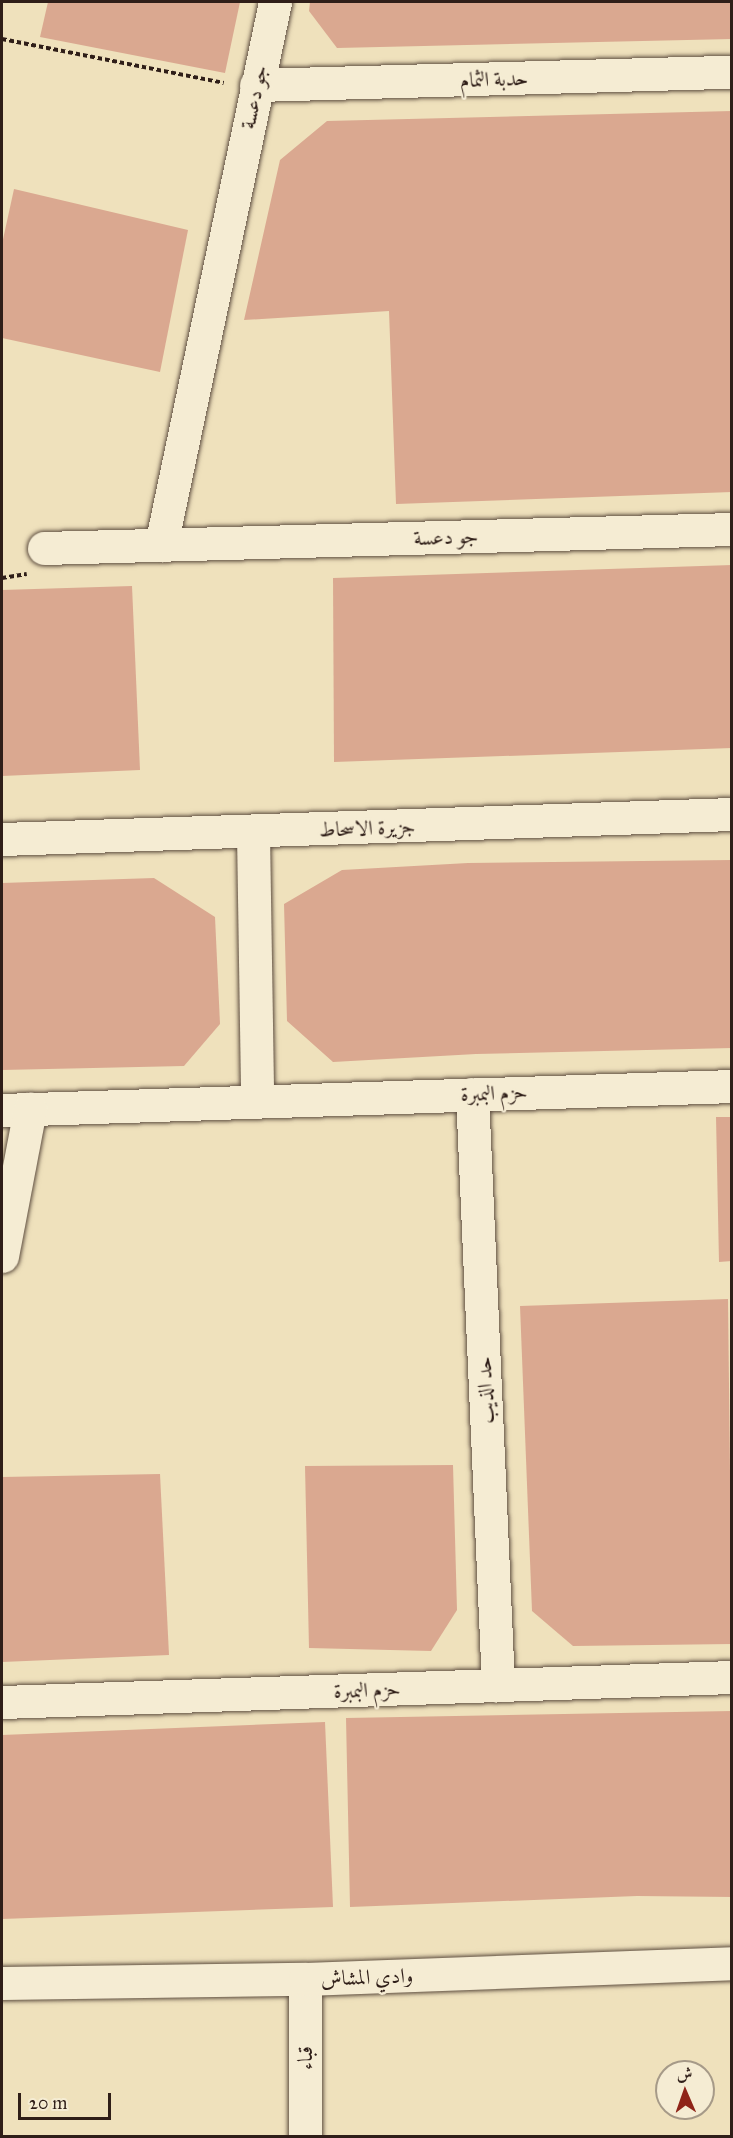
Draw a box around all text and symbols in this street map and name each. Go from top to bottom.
street label: جو دعسة [235,63,273,131]
street label: حدبة الثمام [459,65,529,93]
street label: جو دعسة [413,523,479,551]
street label: جزيرة الاسحاط [318,814,416,842]
street label: حزم البمبرة [460,1079,528,1107]
street label: حد الذيب [471,1356,499,1424]
street label: حزم البمبرة [333,1676,401,1704]
street label: وادي المشاش [320,1963,414,1991]
street label: قباء [292,2046,318,2070]
north arrow [655,2060,715,2120]
text: ش [676,2064,693,2083]
scale bar [21,2081,114,2119]
text: 20 m [29,2092,67,2114]

